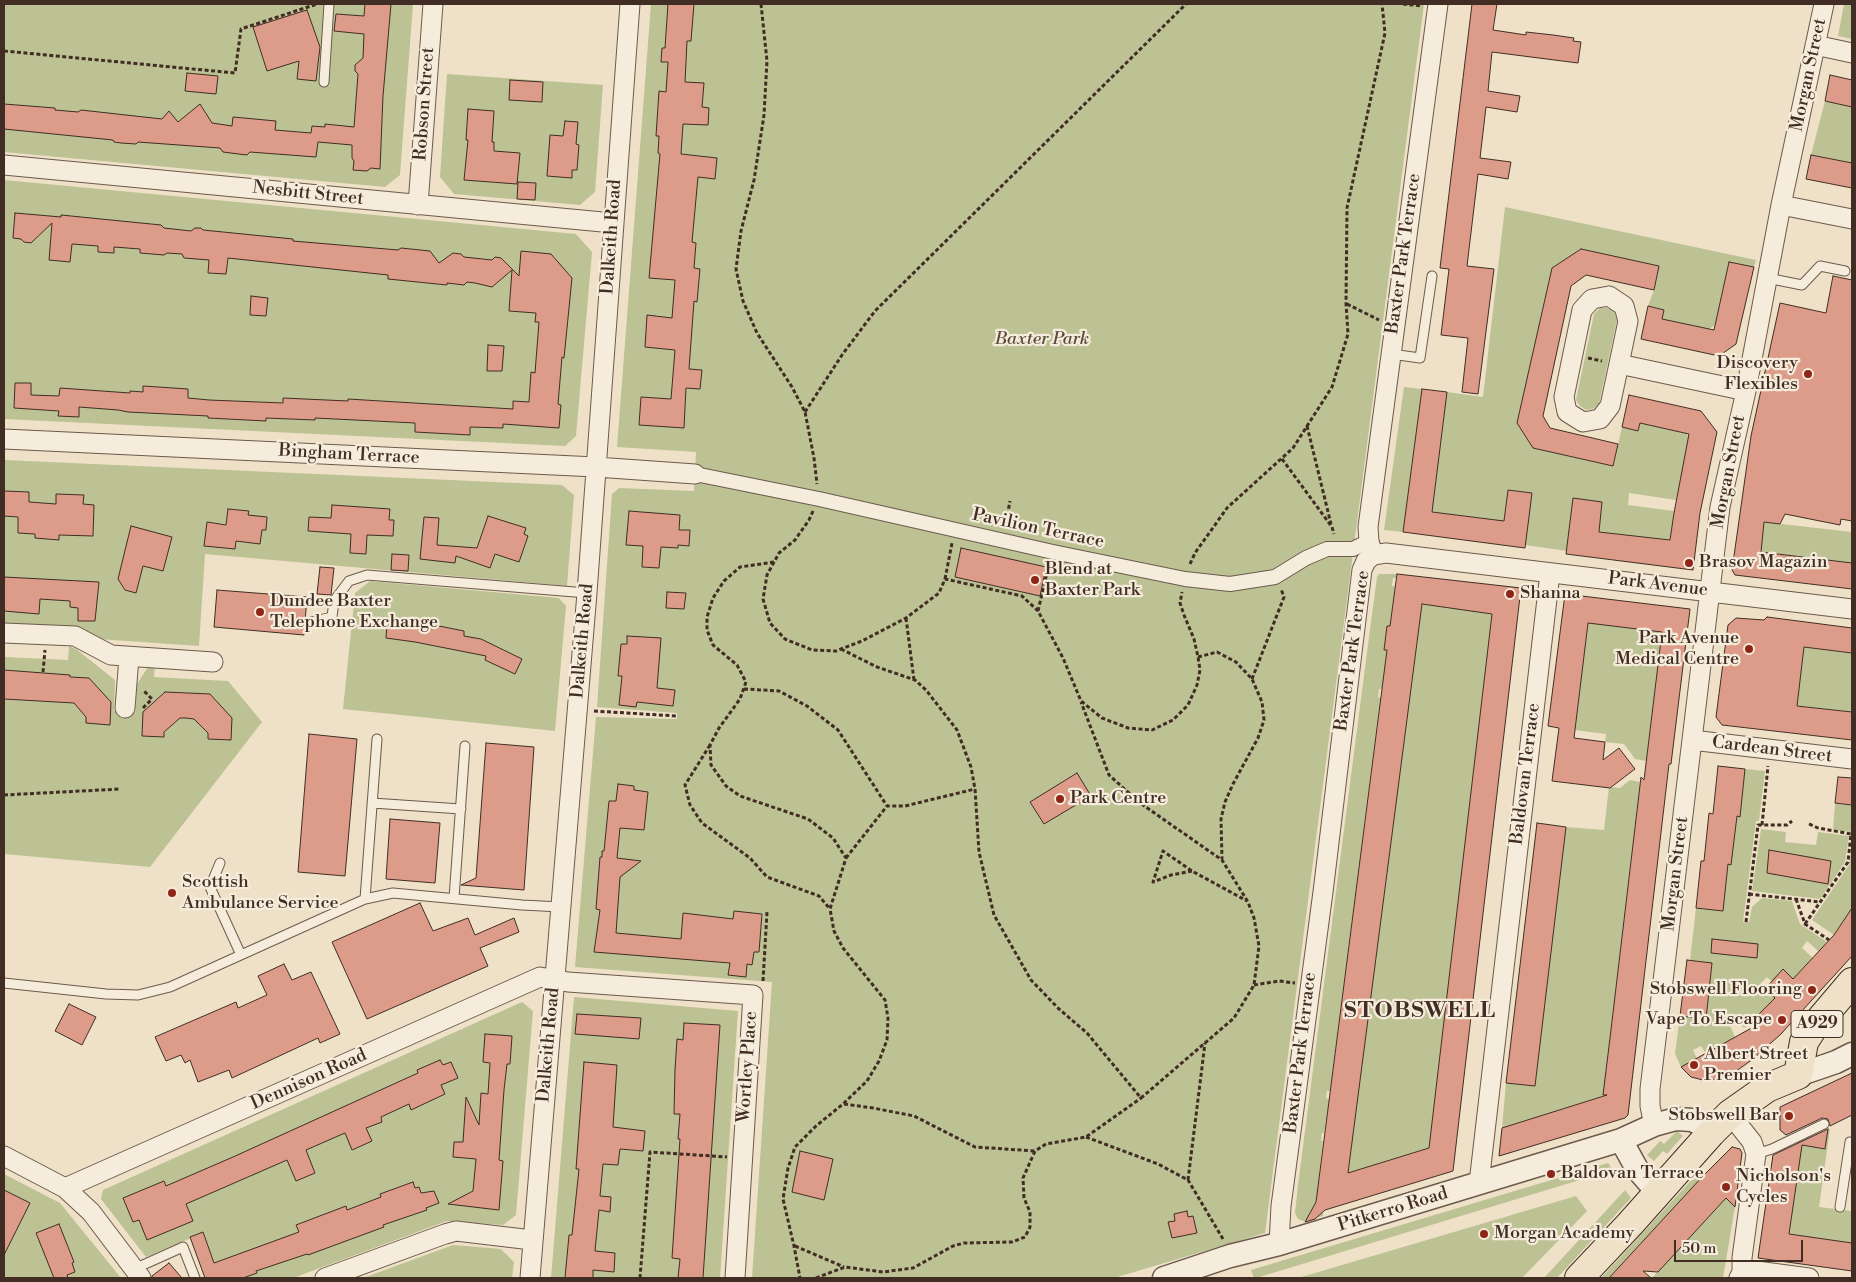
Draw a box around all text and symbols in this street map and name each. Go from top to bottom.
street label: Morgan Street [1786,16,1832,134]
street label: Robson Street [410,46,440,162]
street label: Baxter Park Terrace [1382,172,1426,336]
street label: Nesbitt Street [251,177,365,211]
street label: Dalkeith Road [597,179,627,295]
park label: Baxter Park [995,329,1089,351]
place label: Discovery Flexibles [1716,353,1798,396]
marker: Discovery Flexibles [1802,368,1814,380]
street label: Morgan Street [1707,413,1751,531]
street label: Bingham Terrace [278,441,420,469]
street label: Pavilion Terrace [970,504,1106,554]
place label: Brasov Magazin [1699,552,1828,574]
marker: Brasov Magazin [1683,557,1695,569]
place label: Blend at Baxter Park [1045,559,1140,602]
street label: Park Avenue [1607,568,1709,602]
street label: Baxter Park Terrace [1331,569,1375,733]
marker: Blend at Baxter Park [1029,574,1041,586]
street label: Dalkeith Road [567,583,599,699]
place label: Shanna [1520,583,1581,605]
marker: Shanna [1504,588,1516,600]
place label: Dundee Baxter Telephone Exchange [270,591,438,634]
marker: Dundee Baxter Telephone Exchange [254,606,266,618]
place label: Park Avenue Medical Centre [1615,628,1739,670]
marker: Park Avenue Medical Centre [1743,643,1755,655]
street label: Baldovan Terrace [1507,702,1545,846]
street label: Cardean Street [1711,732,1833,768]
place label: Park Centre [1070,788,1166,810]
marker: Park Centre [1054,793,1066,805]
street label: Morgan Street [1658,815,1694,933]
place label: Scottish Ambulance Service [182,872,339,914]
marker: Scottish Ambulance Service [166,887,178,899]
street label: Baxter Park Terrace [1280,971,1322,1135]
place label: Stobswell Flooring [1650,979,1802,1001]
marker: Stobswell Flooring [1806,984,1818,996]
street label: Dalkeith Road [533,987,565,1103]
district label: STOBSWELL [1343,999,1497,1025]
place label: Vape To Escape [1645,1009,1772,1031]
street label: Wortley Place [733,1010,763,1124]
road number: A929 [1791,1011,1843,1038]
marker: Vape To Escape [1776,1014,1788,1026]
place label: Albert Street Premier [1704,1044,1808,1086]
street label: Dennison Road [248,1045,370,1115]
marker: Albert Street Premier [1688,1059,1700,1071]
place label: Stobswell Bar [1669,1105,1779,1127]
marker: Stobswell Bar [1783,1110,1795,1122]
place label: Baldovan Terrace [1561,1163,1704,1185]
place label: Nicholson's Cycles [1736,1166,1831,1208]
marker: Baldovan Terrace [1545,1168,1557,1180]
marker: Nicholson's Cycles [1720,1181,1732,1193]
street label: Pitkerro Road [1335,1183,1451,1237]
place label: Morgan Academy [1494,1223,1634,1245]
marker: Morgan Academy [1478,1228,1490,1240]
scale bar [1676,1230,1805,1262]
text: 50 m [1682,1239,1716,1258]

